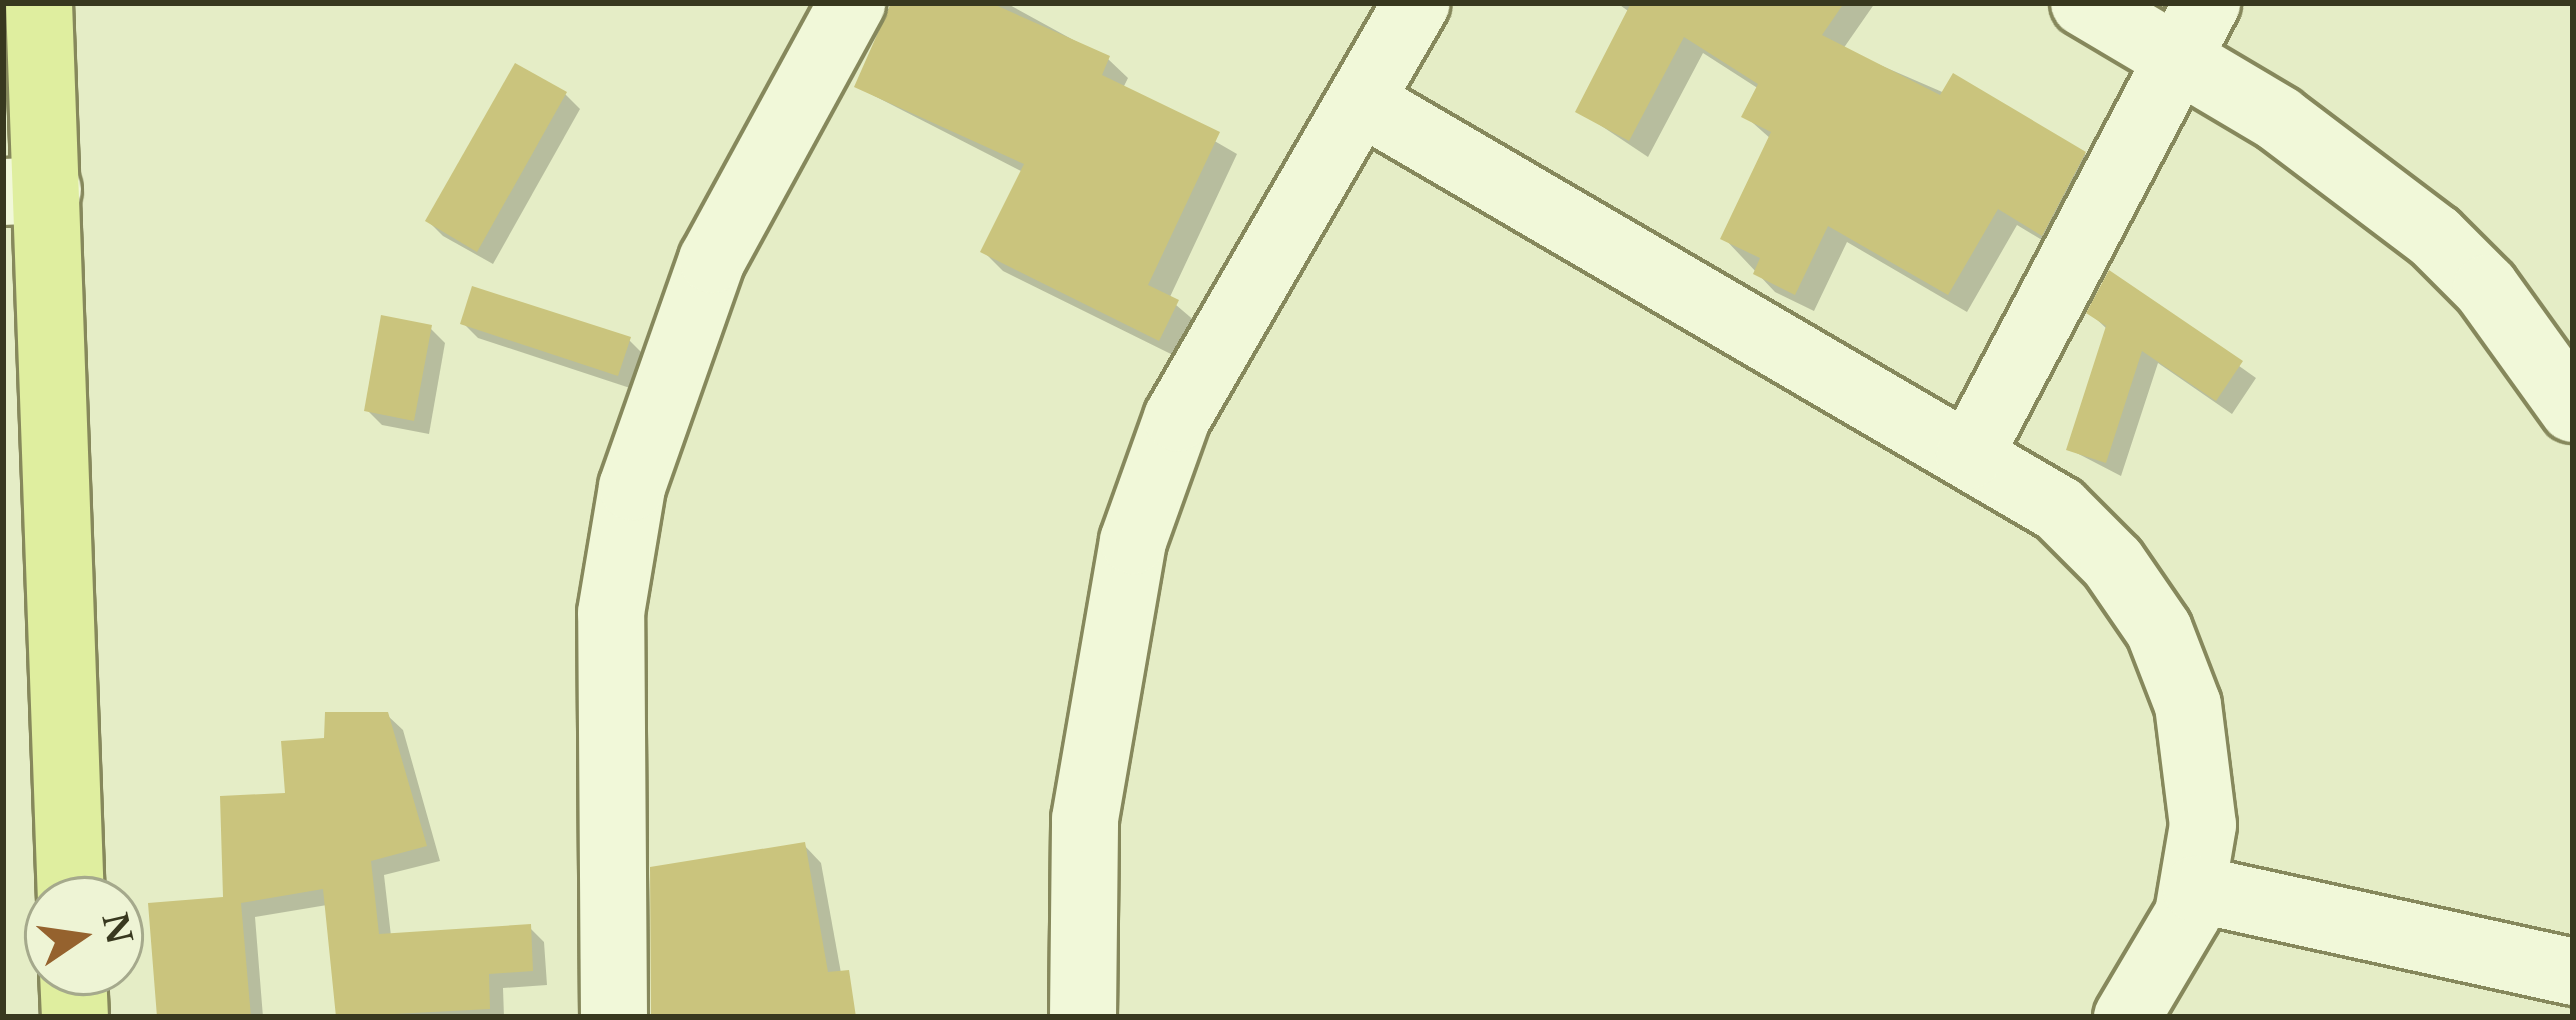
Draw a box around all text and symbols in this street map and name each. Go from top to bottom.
north arrow [24,876,144,996]
text: N [93,909,140,948]

